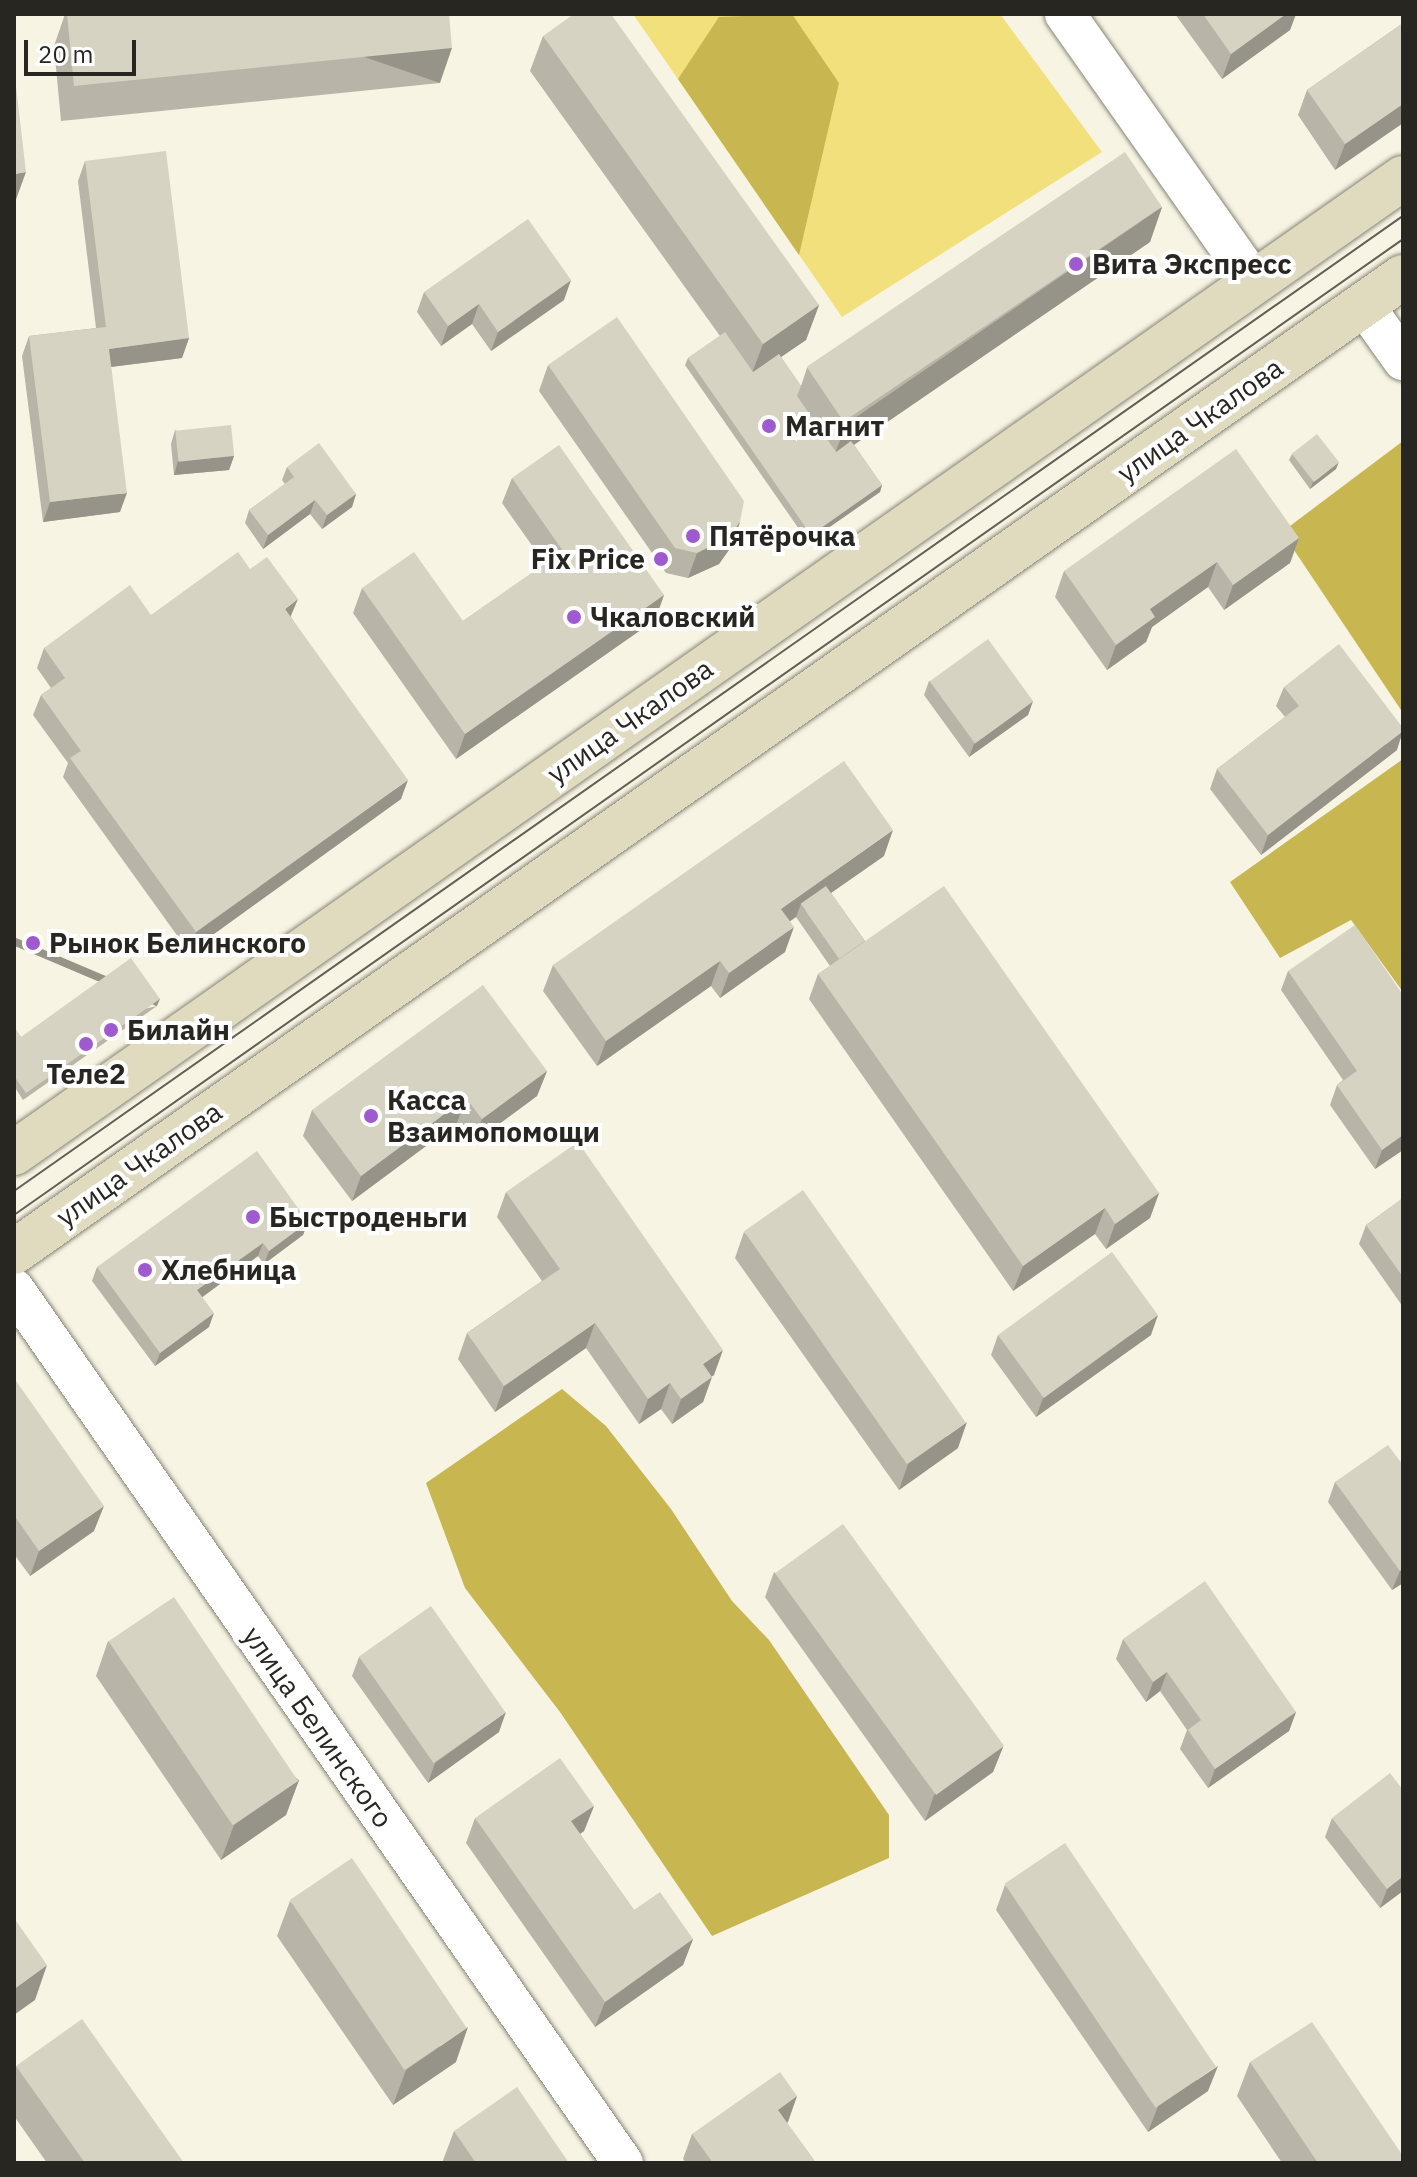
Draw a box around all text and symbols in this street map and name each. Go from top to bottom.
scale bar [28,24,140,74]
text: 20 m [38,38,93,70]
place label: Вита Экспресс [1092,247,1292,281]
marker: Вита Экспресс [1067,255,1085,273]
street label: улица Чкалова [1111,350,1289,490]
place label: Магнит [785,409,884,443]
marker: Магнит [760,417,778,435]
place label: Пятёрочка [709,519,856,553]
marker: Пятёрочка [684,527,702,545]
place label: Fix Price [531,542,645,576]
marker: Fix Price [652,550,670,568]
place label: Чкаловский [590,600,756,634]
marker: Чкаловский [565,608,583,626]
street label: улица Чкалова [541,651,719,791]
place label: Рынок Белинского [49,926,306,960]
marker: Рынок Белинского [24,934,42,952]
place label: Билайн [127,1013,230,1047]
marker: Билайн [102,1021,120,1039]
marker: Теле2 [77,1035,95,1053]
place label: Теле2 [46,1057,126,1091]
place label: Касса Взаимопомощи [387,1083,600,1149]
street label: улица Чкалова [50,1094,228,1234]
marker: Касса Взаимопомощи [362,1107,380,1125]
place label: Быстроденьги [269,1200,468,1234]
marker: Быстроденьги [244,1208,262,1226]
place label: Хлебница [161,1253,296,1287]
marker: Хлебница [136,1261,154,1279]
street label: улица Белинского [236,1620,400,1834]

